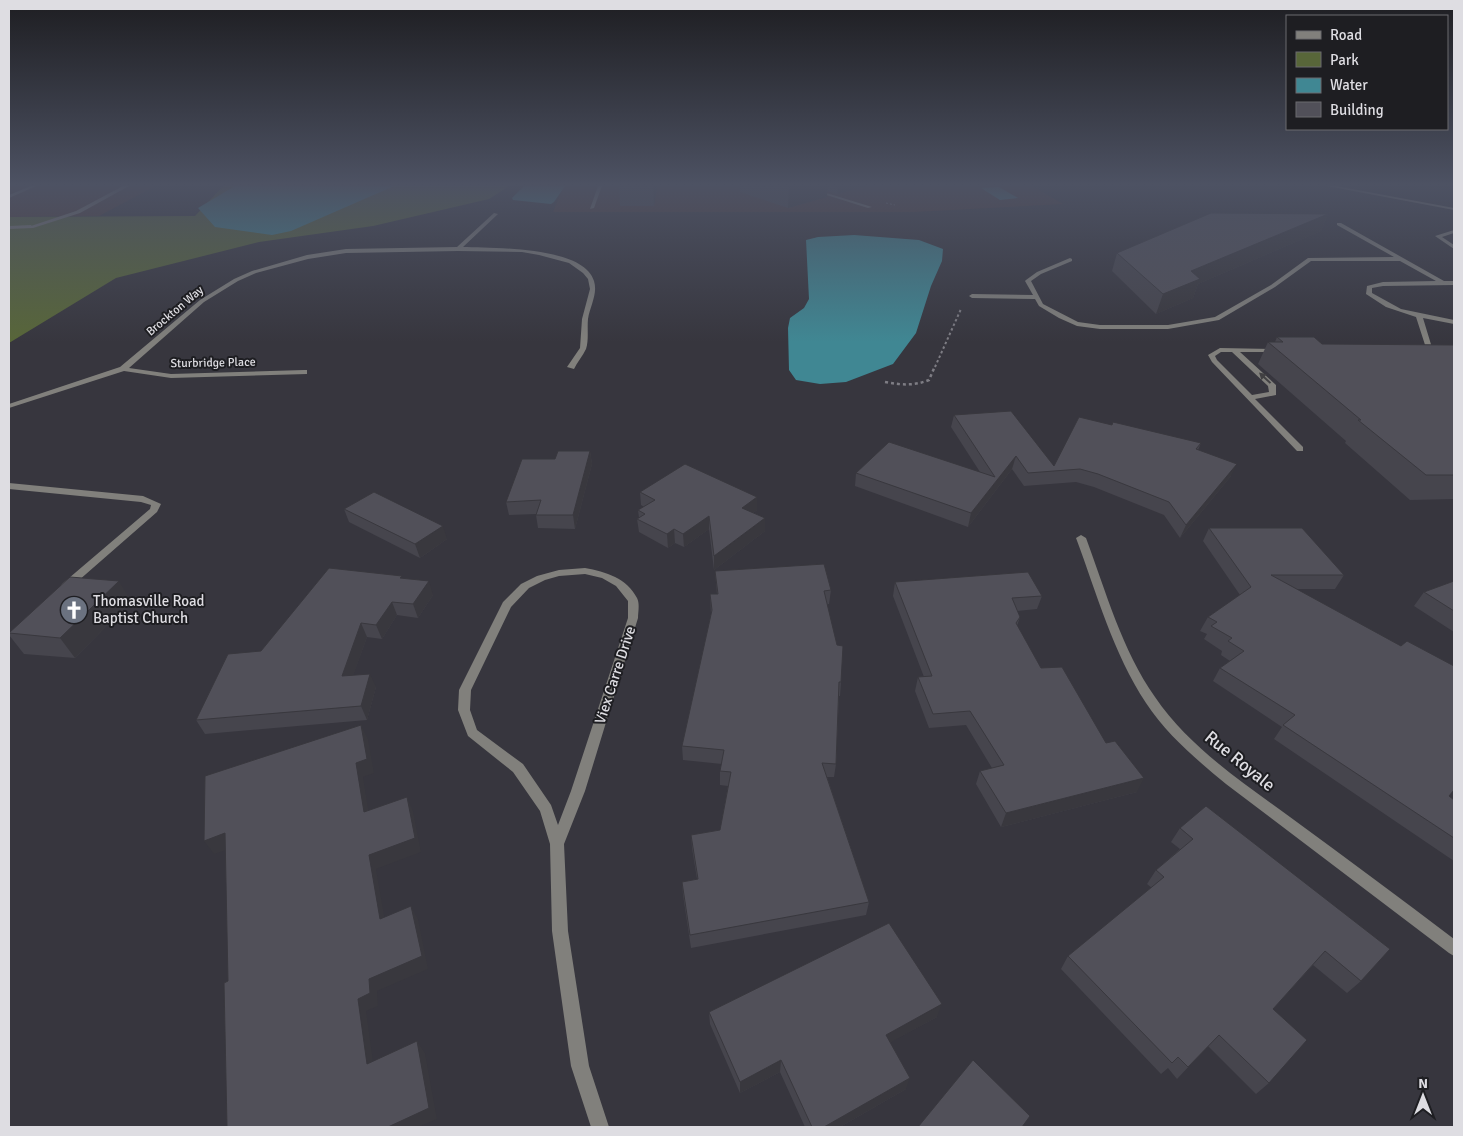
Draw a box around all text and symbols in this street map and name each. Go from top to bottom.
legend [1286,15,1448,130]
text: Road [1330,26,1362,44]
text: Park [1330,51,1359,69]
text: Water [1330,76,1368,94]
text: Building [1330,101,1384,119]
street label: Brockton Way [143,283,207,339]
street label: Sturbridge Place [170,355,256,371]
one-way arrow [1259,372,1271,384]
place label: Thomasville Road Baptist Church [93,592,205,627]
church icon: Thomasville Road Baptist Church [59,595,89,625]
street label: Viex Carre Drive [591,624,639,726]
street label: Rue Royale [1200,726,1280,796]
north arrow [1398,1071,1448,1121]
text: N [1418,1075,1428,1092]

